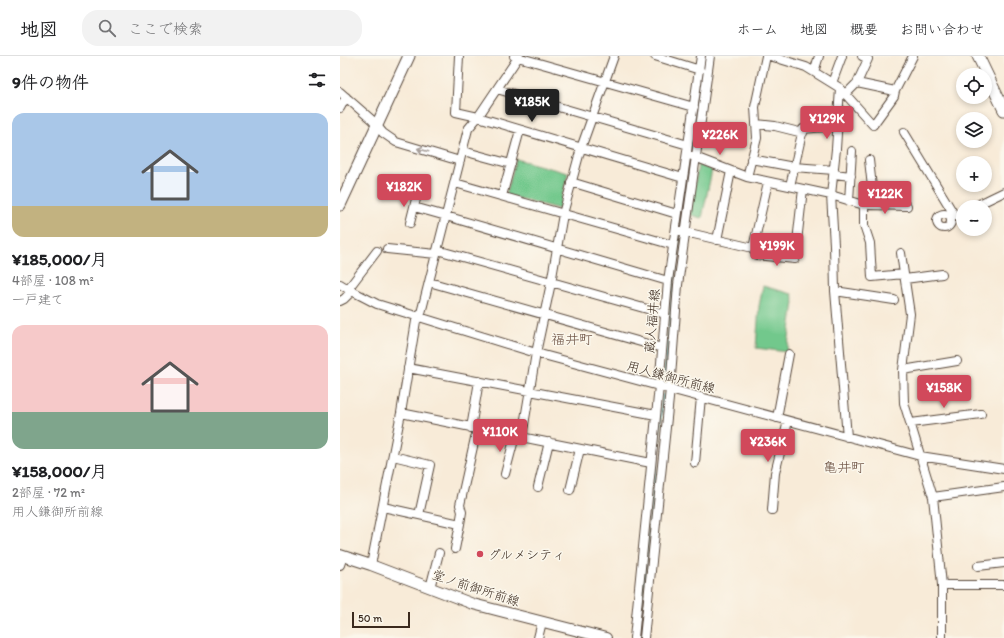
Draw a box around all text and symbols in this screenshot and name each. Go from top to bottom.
search box [82,10,362,46]
icon: search [96,17,118,39]
text: 地図 [20,18,58,41]
text: ここで検索 [128,20,203,38]
text: ホーム [737,21,778,38]
text: 地図 [800,21,828,38]
text: 概要 [850,21,878,38]
text: お問い合わせ [900,21,984,38]
map controls [956,68,992,236]
button: locate [956,68,992,104]
icon: filters [306,69,328,91]
text: 9件の物件 [12,72,89,92]
pin: ¥185K [504,89,560,123]
text: ¥185K [514,94,550,109]
pin: ¥129K [799,106,855,140]
text: ¥129K [809,111,845,126]
button: layers [956,112,992,148]
pin: ¥226K [692,122,748,156]
text: ¥226K [702,127,738,142]
icon: home [134,139,206,211]
one-way arrow [416,146,429,153]
button: + [956,156,992,192]
pin: ¥182K [376,174,432,208]
text: ¥182K [386,179,422,194]
pin: ¥122K [857,181,913,215]
text: ¥122K [867,186,903,201]
button: − [956,200,992,236]
pin: ¥199K [749,233,805,267]
text: ¥199K [759,238,795,253]
text: ¥185,000/月 [12,249,107,269]
text: 4部屋 · 108 m² [12,273,94,288]
street label: 蔵人福井線 [642,287,662,354]
text: 一戸建て [12,292,64,307]
district label: 福井町 [551,331,593,348]
icon: home [134,351,206,423]
street label: 用人鎌御所前線 [625,358,718,396]
pin: ¥158K [916,375,972,409]
text: ¥158K [926,380,962,395]
pin: ¥110K [472,419,528,453]
text: ¥110K [482,424,518,439]
pin: ¥236K [740,429,796,463]
text: ¥236K [750,434,786,449]
district label: 亀井町 [823,459,865,476]
text: ¥158,000/月 [12,461,107,481]
text: 2部屋 · 72 m² [12,485,85,500]
text: 用人鎌御所前線 [12,504,103,519]
place label: グルメシティ [488,547,565,562]
marker: グルメシティ [475,549,485,559]
street label: 堂ノ前御所前線 [430,567,523,609]
scale bar [352,610,410,629]
text: 50 m [358,612,382,625]

